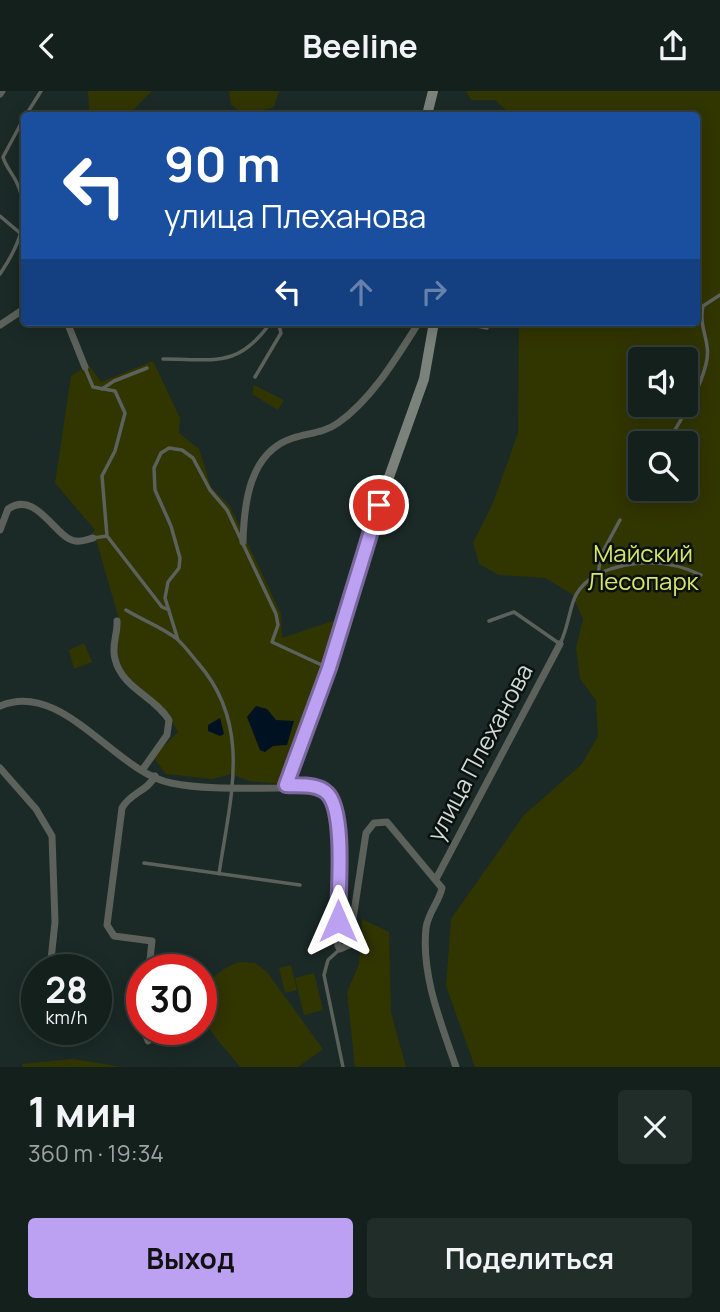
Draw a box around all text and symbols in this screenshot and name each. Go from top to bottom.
text: Beeline [302,24,418,68]
icon: back [28,27,66,65]
icon: share [654,27,692,65]
text: 90 m [164,130,281,197]
icon: left [49,140,140,231]
text: улица Плеханова [164,194,426,238]
icon: left [269,273,307,311]
icon: ahead [342,273,380,311]
icon: right [415,273,453,311]
map controls [628,347,698,501]
button: sound [628,347,698,417]
button: search [628,431,698,501]
pin [349,475,409,535]
icon: arrive [360,486,398,524]
park label: Майский Лесопарк [587,536,700,597]
street label: улица Плеханова [418,657,540,847]
position arrow [301,884,375,958]
speed limit sign: 30 [126,954,217,1045]
text: 28 [45,966,88,1014]
text: km/h [46,1005,87,1029]
text: 1 мин [28,1082,137,1140]
button: close [618,1090,692,1164]
text: 360 m · 19:34 [28,1137,164,1169]
button: Выход [28,1218,353,1298]
button: Поделиться [367,1218,692,1298]

